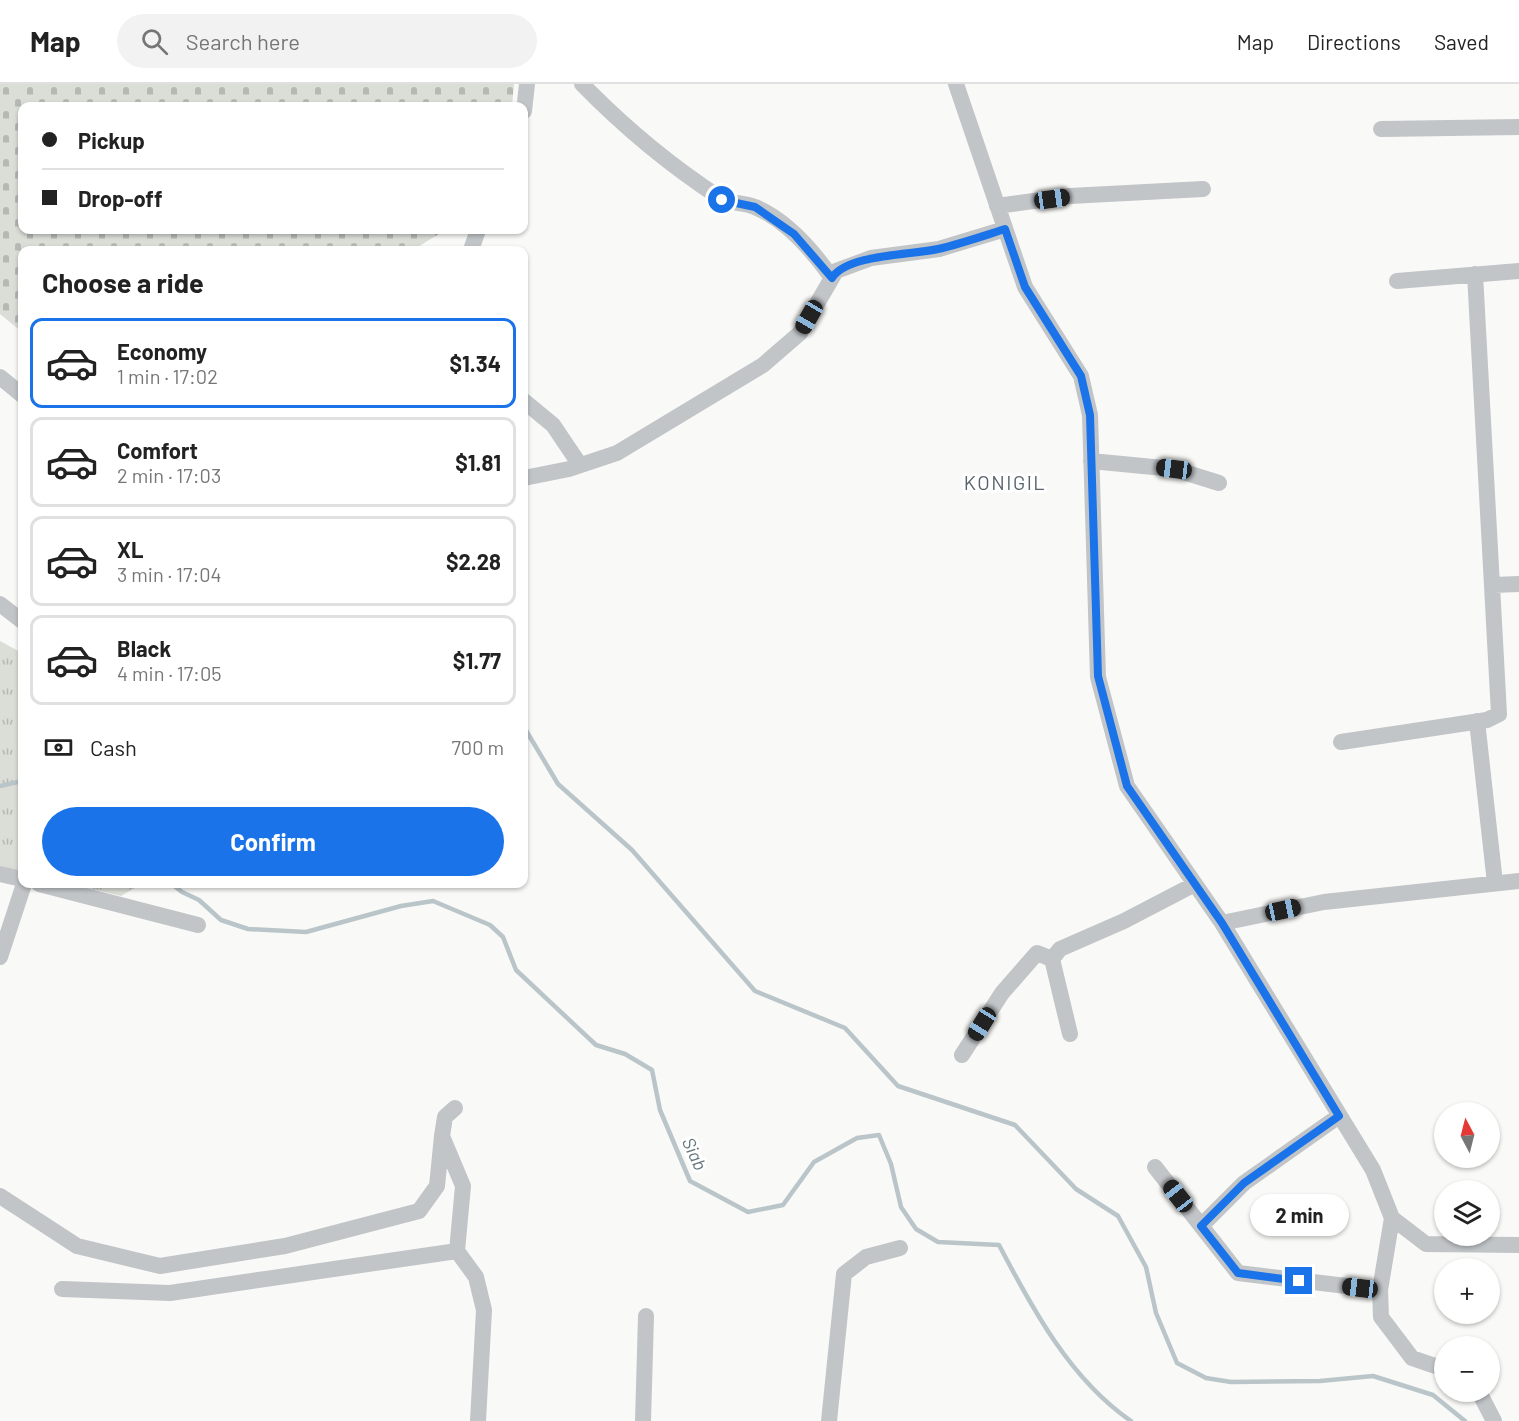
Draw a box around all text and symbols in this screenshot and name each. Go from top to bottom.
search box [117,14,537,68]
text: Map [30,24,81,58]
icon: search [138,25,171,58]
text: Search here [186,28,300,54]
text: Map [1237,29,1274,54]
text: Directions [1307,29,1401,54]
text: Saved [1434,29,1489,54]
text: Pickup [78,127,145,153]
text: Drop-off [78,185,162,211]
route start [708,186,735,213]
car [1033,188,1071,210]
text: Choose a ride [42,266,204,298]
car [792,297,826,337]
icon: car [45,336,99,390]
text: Economy [117,338,207,364]
text: $1.34 [449,350,501,376]
text: 1 min · 17:02 [117,364,218,388]
icon: car [45,435,99,489]
text: Comfort [117,437,198,463]
text: $1.81 [455,449,501,475]
car [1155,458,1193,480]
text: 2 min · 17:03 [117,463,221,487]
district label: KONIGIL [964,470,1046,494]
icon: car [45,534,99,588]
text: XL [117,536,143,562]
text: $2.28 [446,548,501,574]
text: 3 min · 17:04 [117,562,221,586]
icon: car [45,633,99,687]
text: Black [117,635,171,661]
text: $1.77 [453,647,501,673]
text: 4 min · 17:05 [117,661,221,685]
icon: cash [42,731,75,764]
text: Cash [90,734,137,760]
text: 700 m [451,735,504,759]
button: Confirm [42,807,504,876]
car [1264,897,1302,923]
car [965,1004,999,1044]
north arrow [1434,1102,1500,1168]
map controls [1434,1102,1500,1402]
water label: Siab [678,1134,712,1174]
car [1160,1176,1196,1216]
button: layers [1434,1180,1500,1246]
callout: 2 min [1250,1194,1348,1236]
text: 2 min [1276,1203,1323,1227]
button: + [1434,1258,1500,1324]
route end [1285,1267,1312,1294]
car [1341,1277,1379,1299]
button: − [1434,1336,1500,1402]

